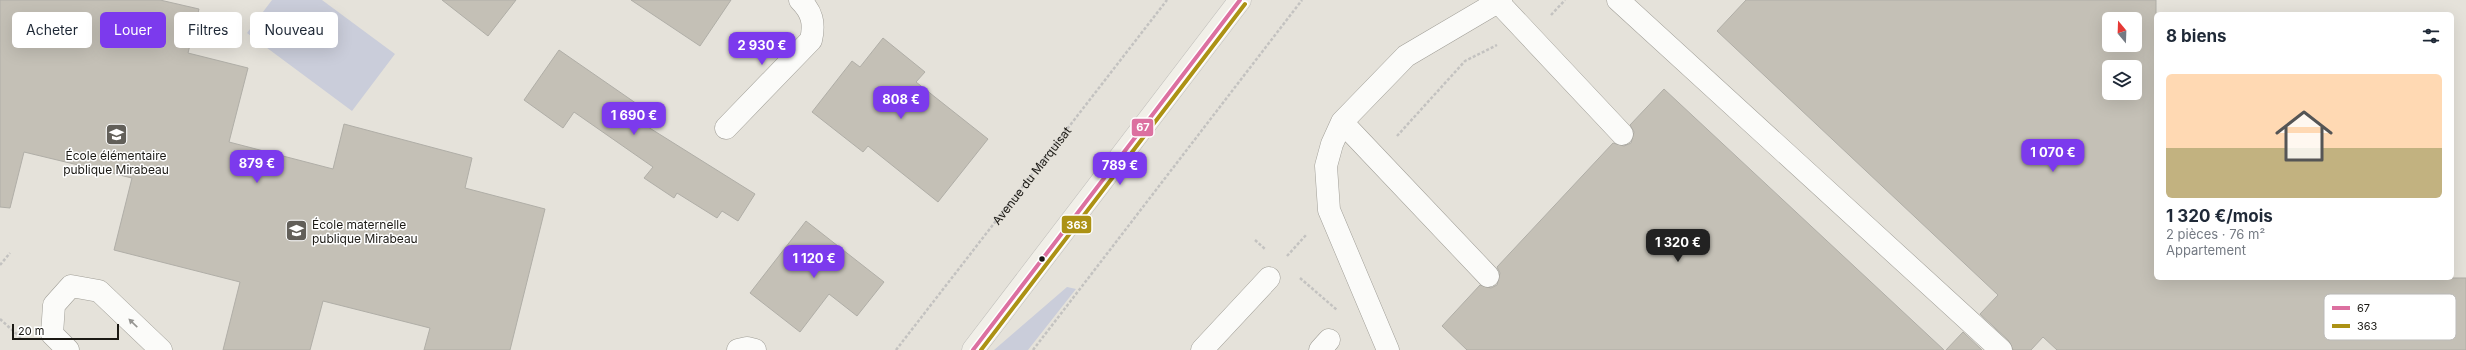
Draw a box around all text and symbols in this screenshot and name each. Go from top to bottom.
chip: Acheter [12,12,92,48]
chip: Louer [100,12,166,48]
chip: Filtres [174,12,242,48]
chip: Nouveau [250,12,338,48]
north arrow [2102,12,2142,52]
map controls [2102,12,2142,100]
icon: filters [2420,25,2442,47]
text: 8 biens [2166,26,2227,46]
pin: 2 930 € [725,32,799,66]
text: 2 930 € [738,37,786,53]
button: layers [2102,60,2142,100]
pin: 808 € [873,86,929,120]
text: 808 € [882,91,920,107]
icon: home [2268,100,2340,172]
pin: 1 690 € [597,102,671,136]
text: 1 690 € [611,107,657,123]
line badge: 67 [1131,118,1154,137]
text: 67 [1136,120,1150,134]
school or university icon: École élémentaire publique Mirabeau [103,121,129,147]
street label: Avenue du Marquisat [989,123,1074,227]
pin: 1 070 € [2016,139,2090,173]
text: 1 070 € [2030,144,2076,160]
place label: École élémentaire publique Mirabeau [63,148,169,177]
pin: 879 € [229,150,285,184]
pin: 789 € [1092,152,1148,186]
text: 879 € [239,155,275,171]
text: 789 € [1102,157,1138,173]
text: 1 320 €/mois [2166,206,2273,226]
line badge: 363 [1061,215,1092,234]
place label: École maternelle publique Mirabeau [312,217,418,246]
school or university icon: École maternelle publique Mirabeau [284,218,310,244]
text: 363 [1066,218,1088,232]
text: 2 pièces · 76 m² [2166,226,2265,242]
pin: 1 320 € [1641,229,1715,263]
text: 1 320 € [1655,234,1701,250]
text: Appartement [2166,242,2246,258]
pin: 1 120 € [777,245,851,279]
text: 1 120 € [792,250,836,266]
unlabelled marker [1037,254,1047,264]
legend [2324,294,2456,340]
text: 67 [2357,301,2370,315]
one-way arrow [128,318,138,328]
text: 363 [2357,319,2378,333]
scale bar [12,322,119,341]
text: 20 m [18,324,44,338]

